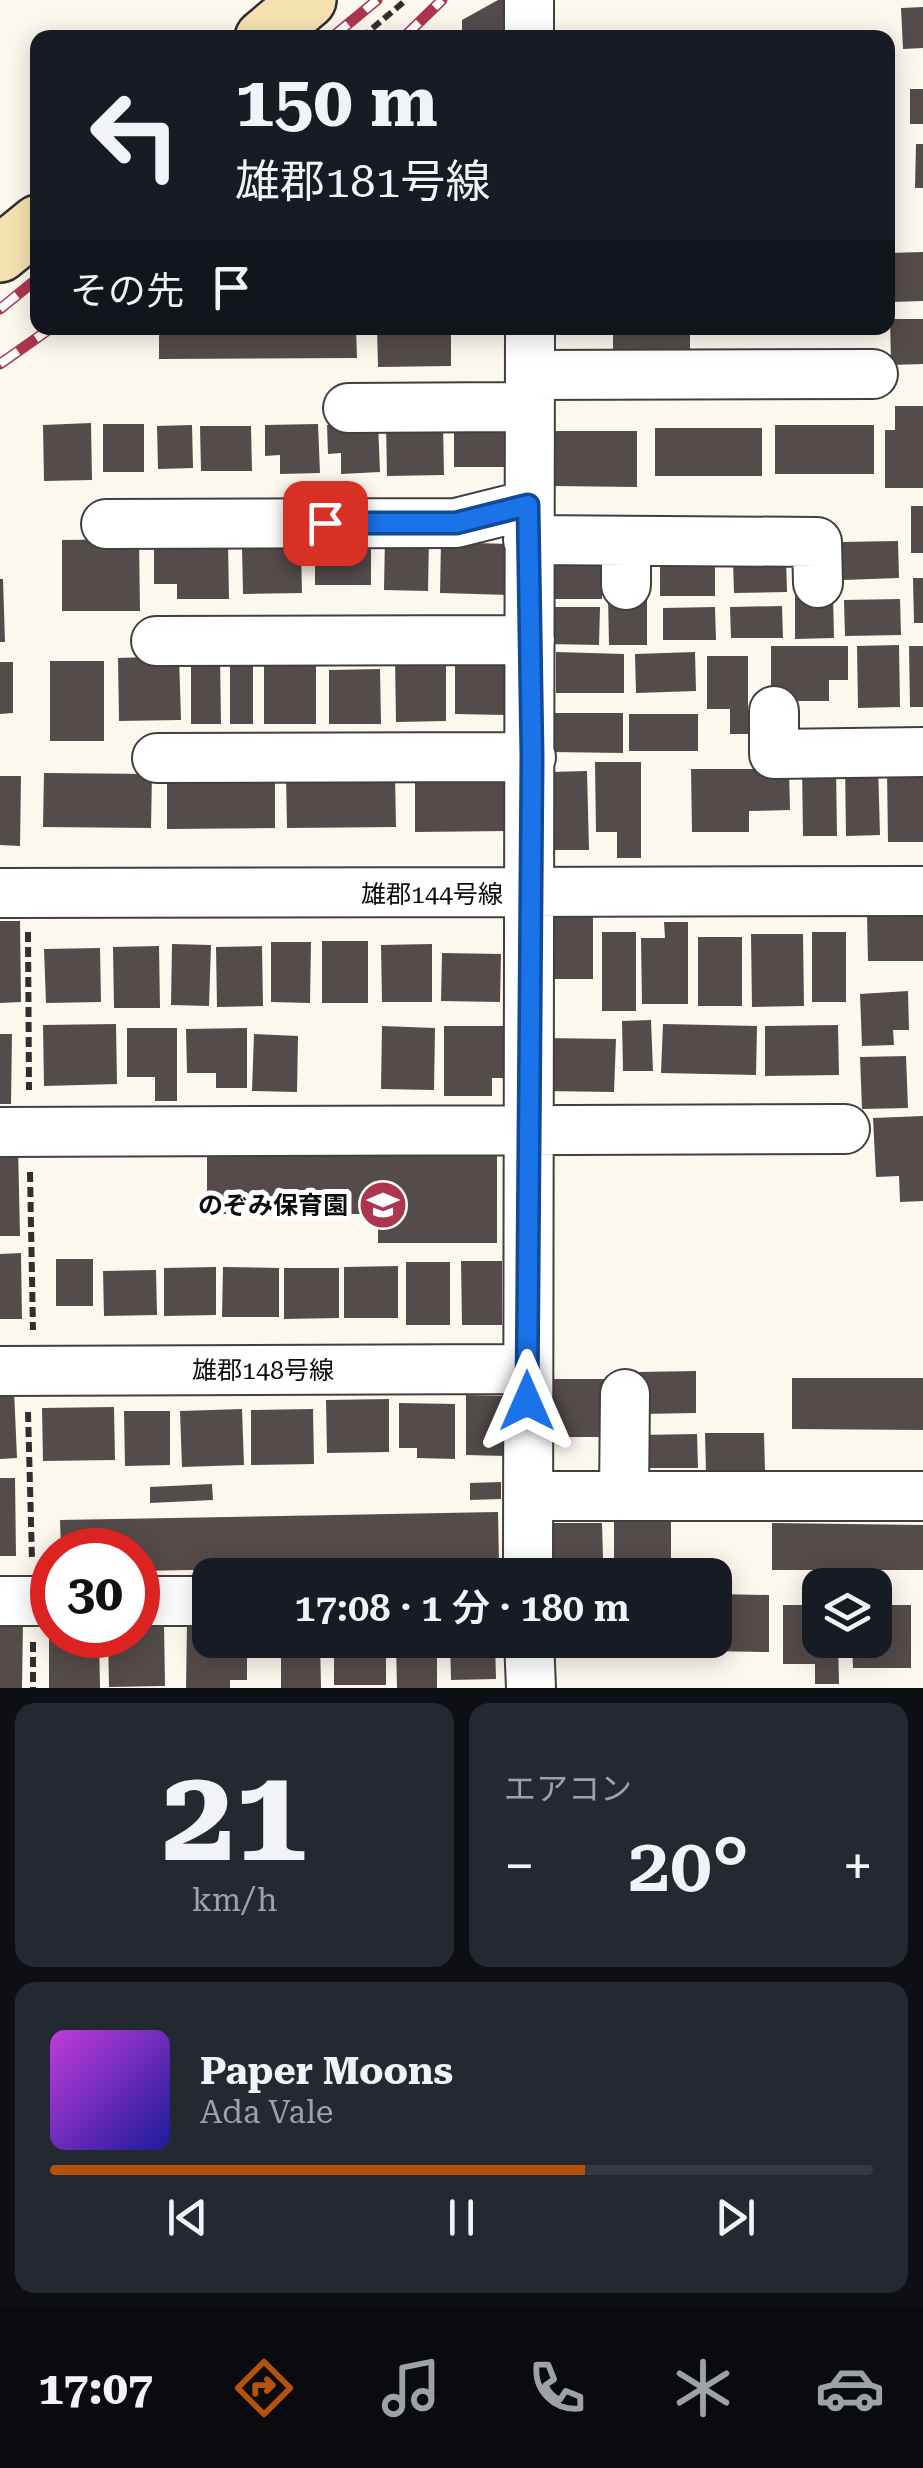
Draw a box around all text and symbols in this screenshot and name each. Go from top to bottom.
text: 150 m [235,61,438,143]
icon: left [70,70,200,200]
text: 雄郡181号線 [235,155,491,208]
icon: arrive [204,260,259,315]
text: その先 [70,269,184,313]
pin [283,481,368,566]
icon: arrive [298,496,353,551]
street label: 雄郡144号線 [361,880,503,909]
school or university icon: のぞみ保育園 [357,1179,409,1231]
place label: のぞみ保育園 [198,1191,348,1220]
position arrow [475,1349,579,1453]
street label: 雄郡148号線 [192,1356,334,1385]
speed limit sign: 30 [30,1528,160,1658]
map controls [802,1568,892,1658]
button: layers [802,1568,892,1658]
text: 17:08 · 1 分 · 180 m [294,1586,630,1630]
text: 21 [162,1739,307,1892]
text: エアコン [504,1770,632,1808]
text: 20° [628,1821,749,1909]
text: − [504,1834,535,1898]
text: + [842,1834,873,1898]
text: km/h [192,1881,277,1919]
text: Paper Moons [200,2049,453,2093]
text: Ada Vale [200,2093,333,2131]
icon: previous [160,2190,215,2245]
icon: pause [434,2190,489,2245]
icon: next [708,2190,763,2245]
icon: directions [229,2353,299,2423]
icon: music [376,2353,446,2423]
icon: phone [522,2353,592,2423]
icon: climate [668,2353,738,2423]
icon: car [815,2353,885,2423]
text: 17:07 [38,2362,153,2415]

